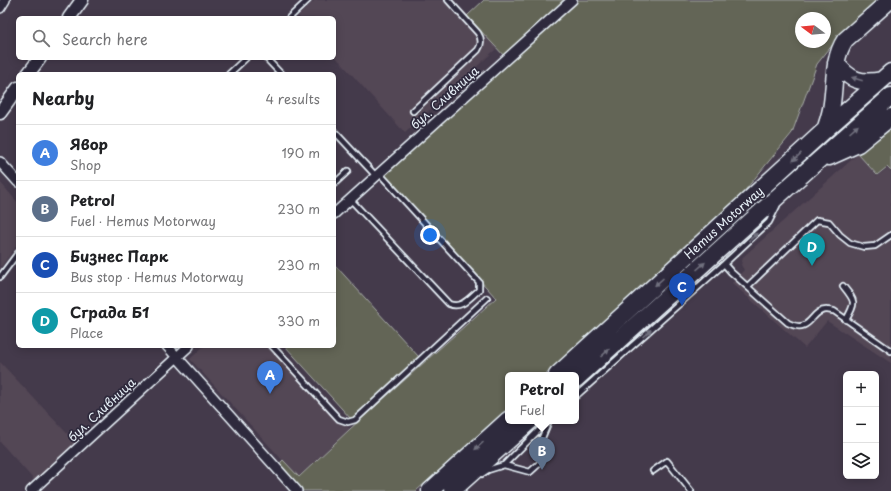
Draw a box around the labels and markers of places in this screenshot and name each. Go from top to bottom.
pin: D [799,233,825,266]
pin: C [669,273,695,306]
pin: A [257,361,283,394]
pin: B [529,437,555,470]

